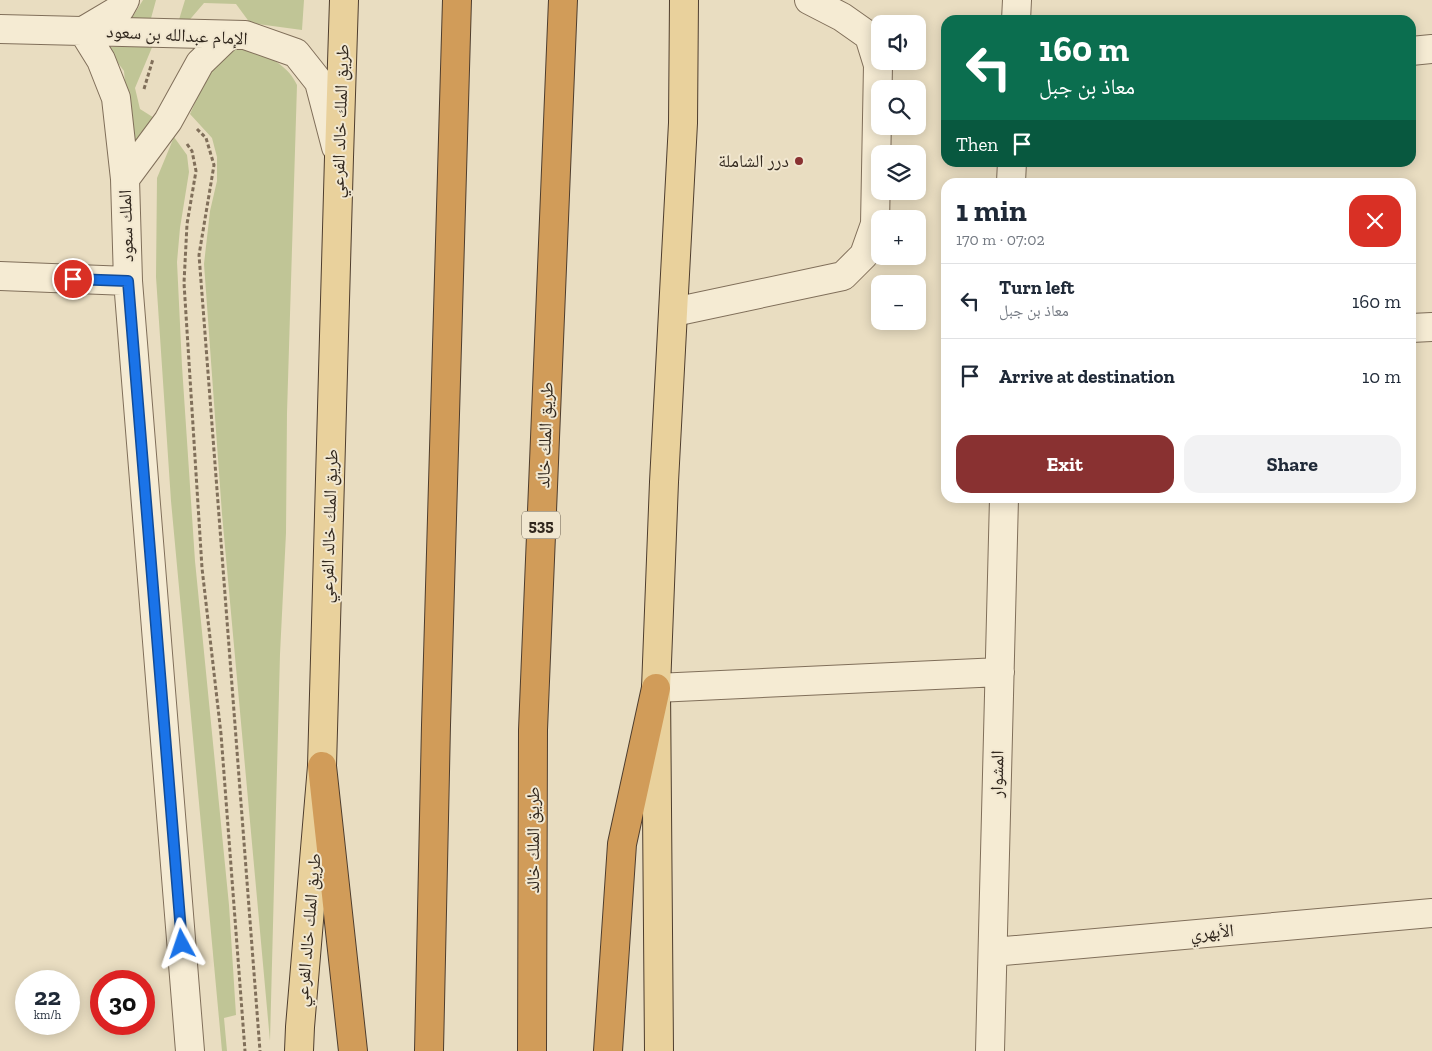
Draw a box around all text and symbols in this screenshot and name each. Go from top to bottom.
map controls [871,15,926,330]
button: sound [871,15,926,70]
street label: الإمام عبدالله بن سعود [106,20,248,51]
text: 160 m [1039,28,1129,70]
icon: left [956,35,1021,100]
street label: طريق الملك خالد الفرعي [326,43,357,199]
text: معاذ بن جبل [1039,73,1135,100]
button: search [871,80,926,135]
icon: arrive [1008,130,1036,158]
text: Then [956,133,998,156]
button: layers [871,145,926,200]
place label: درر الشاملة [718,150,789,172]
marker: درر الشاملة [793,155,805,167]
street label: الملك سعود [114,189,138,263]
text: 1 min [956,193,1027,229]
button: close [1349,195,1401,247]
button: + [871,210,926,265]
text: 170 m · 07:02 [956,230,1045,249]
pin [52,258,94,300]
icon: arrive [59,265,87,293]
button: − [871,275,926,330]
text: Turn left [999,276,1074,299]
icon: left [956,287,984,315]
text: 160 m [1352,290,1401,313]
text: معاذ بن جبل [999,301,1069,320]
icon: arrive [956,362,984,390]
text: Arrive at destination [999,365,1175,388]
text: 10 m [1362,365,1401,388]
street label: طريق الملك خالد [532,381,558,489]
button: Exit [956,435,1174,493]
button: Share [1184,435,1401,493]
street label: طريق الملك خالد الفرعي [315,448,346,604]
road number: 535 [522,512,560,538]
street label: المشوار [986,750,1008,799]
street label: طريق الملك خالد [522,787,544,893]
street label: طريق الملك خالد الفرعي [290,852,329,1008]
position arrow [155,917,207,969]
street label: الأبهري [1189,919,1235,948]
speed limit sign: 30 [90,970,155,1035]
text: 22 [34,981,61,1011]
text: km/h [34,1008,61,1022]

